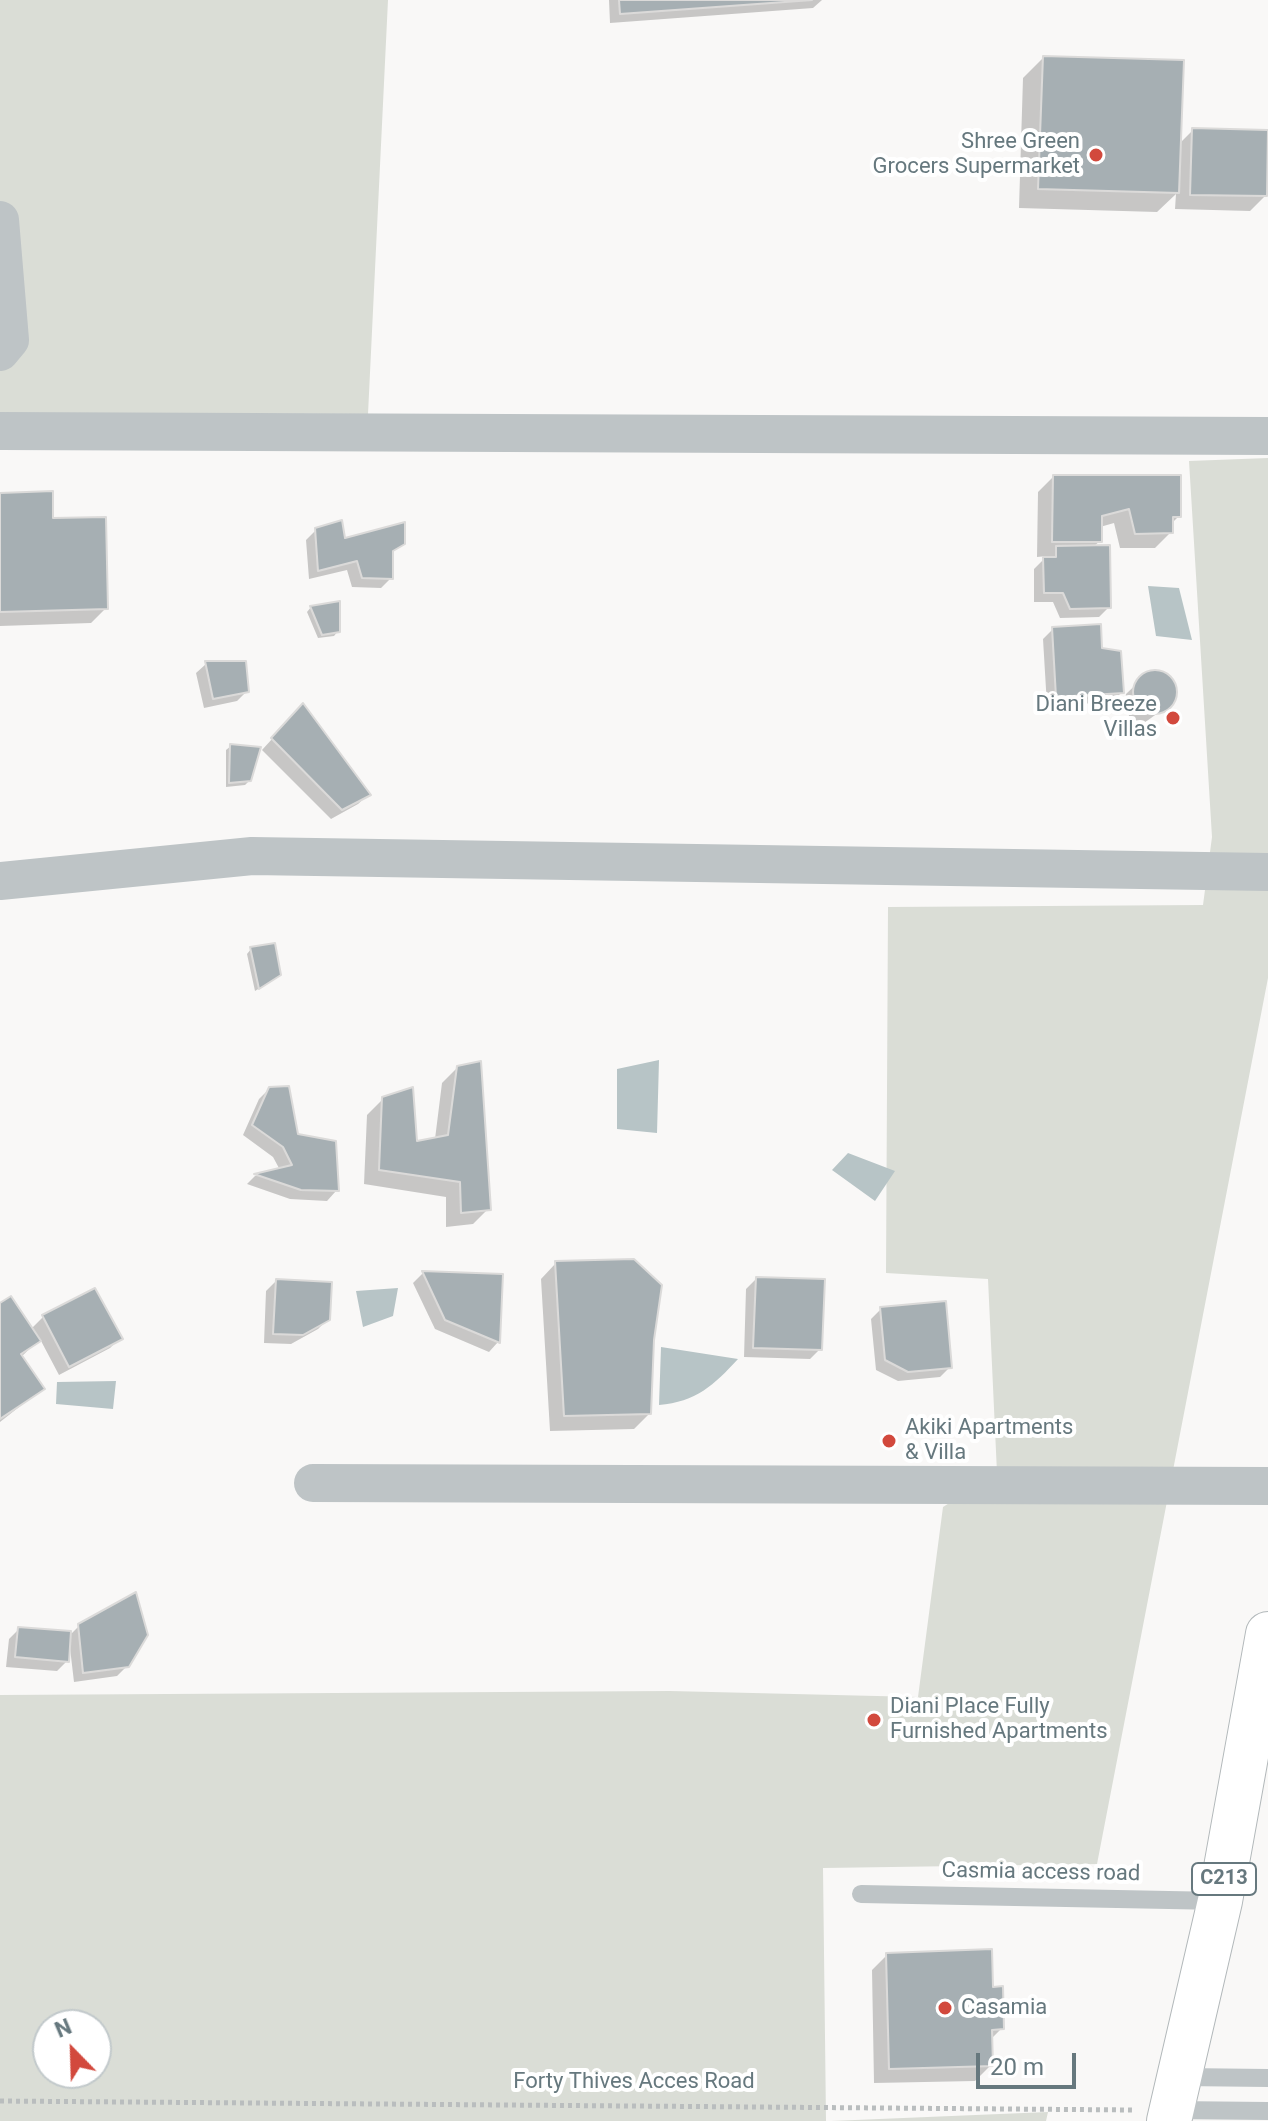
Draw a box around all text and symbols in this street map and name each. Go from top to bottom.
place label: Shree Green Grocers Supermarket [873,129,1080,180]
marker: Shree Green Grocers Supermarket [1087,146,1105,164]
place label: Diani Breeze Villas [1036,692,1157,744]
marker: Diani Breeze Villas [1164,709,1182,727]
place label: Akiki Apartments & Villa [905,1415,1073,1466]
marker: Akiki Apartments & Villa [880,1432,898,1450]
place label: Diani Place Fully Furnished Apartments [890,1694,1108,1746]
marker: Diani Place Fully Furnished Apartments [865,1711,883,1729]
street label: Casmia access road [941,1858,1141,1888]
road number: C213 [1192,1863,1256,1895]
place label: Casamia [961,1995,1047,2021]
marker: Casamia [936,1999,954,2017]
north arrow [32,2009,112,2089]
text: N [51,2014,75,2043]
scale bar [980,2037,1080,2087]
text: 20 m [990,2053,1044,2081]
street label: Forty Thives Acces Road [513,2069,755,2095]

